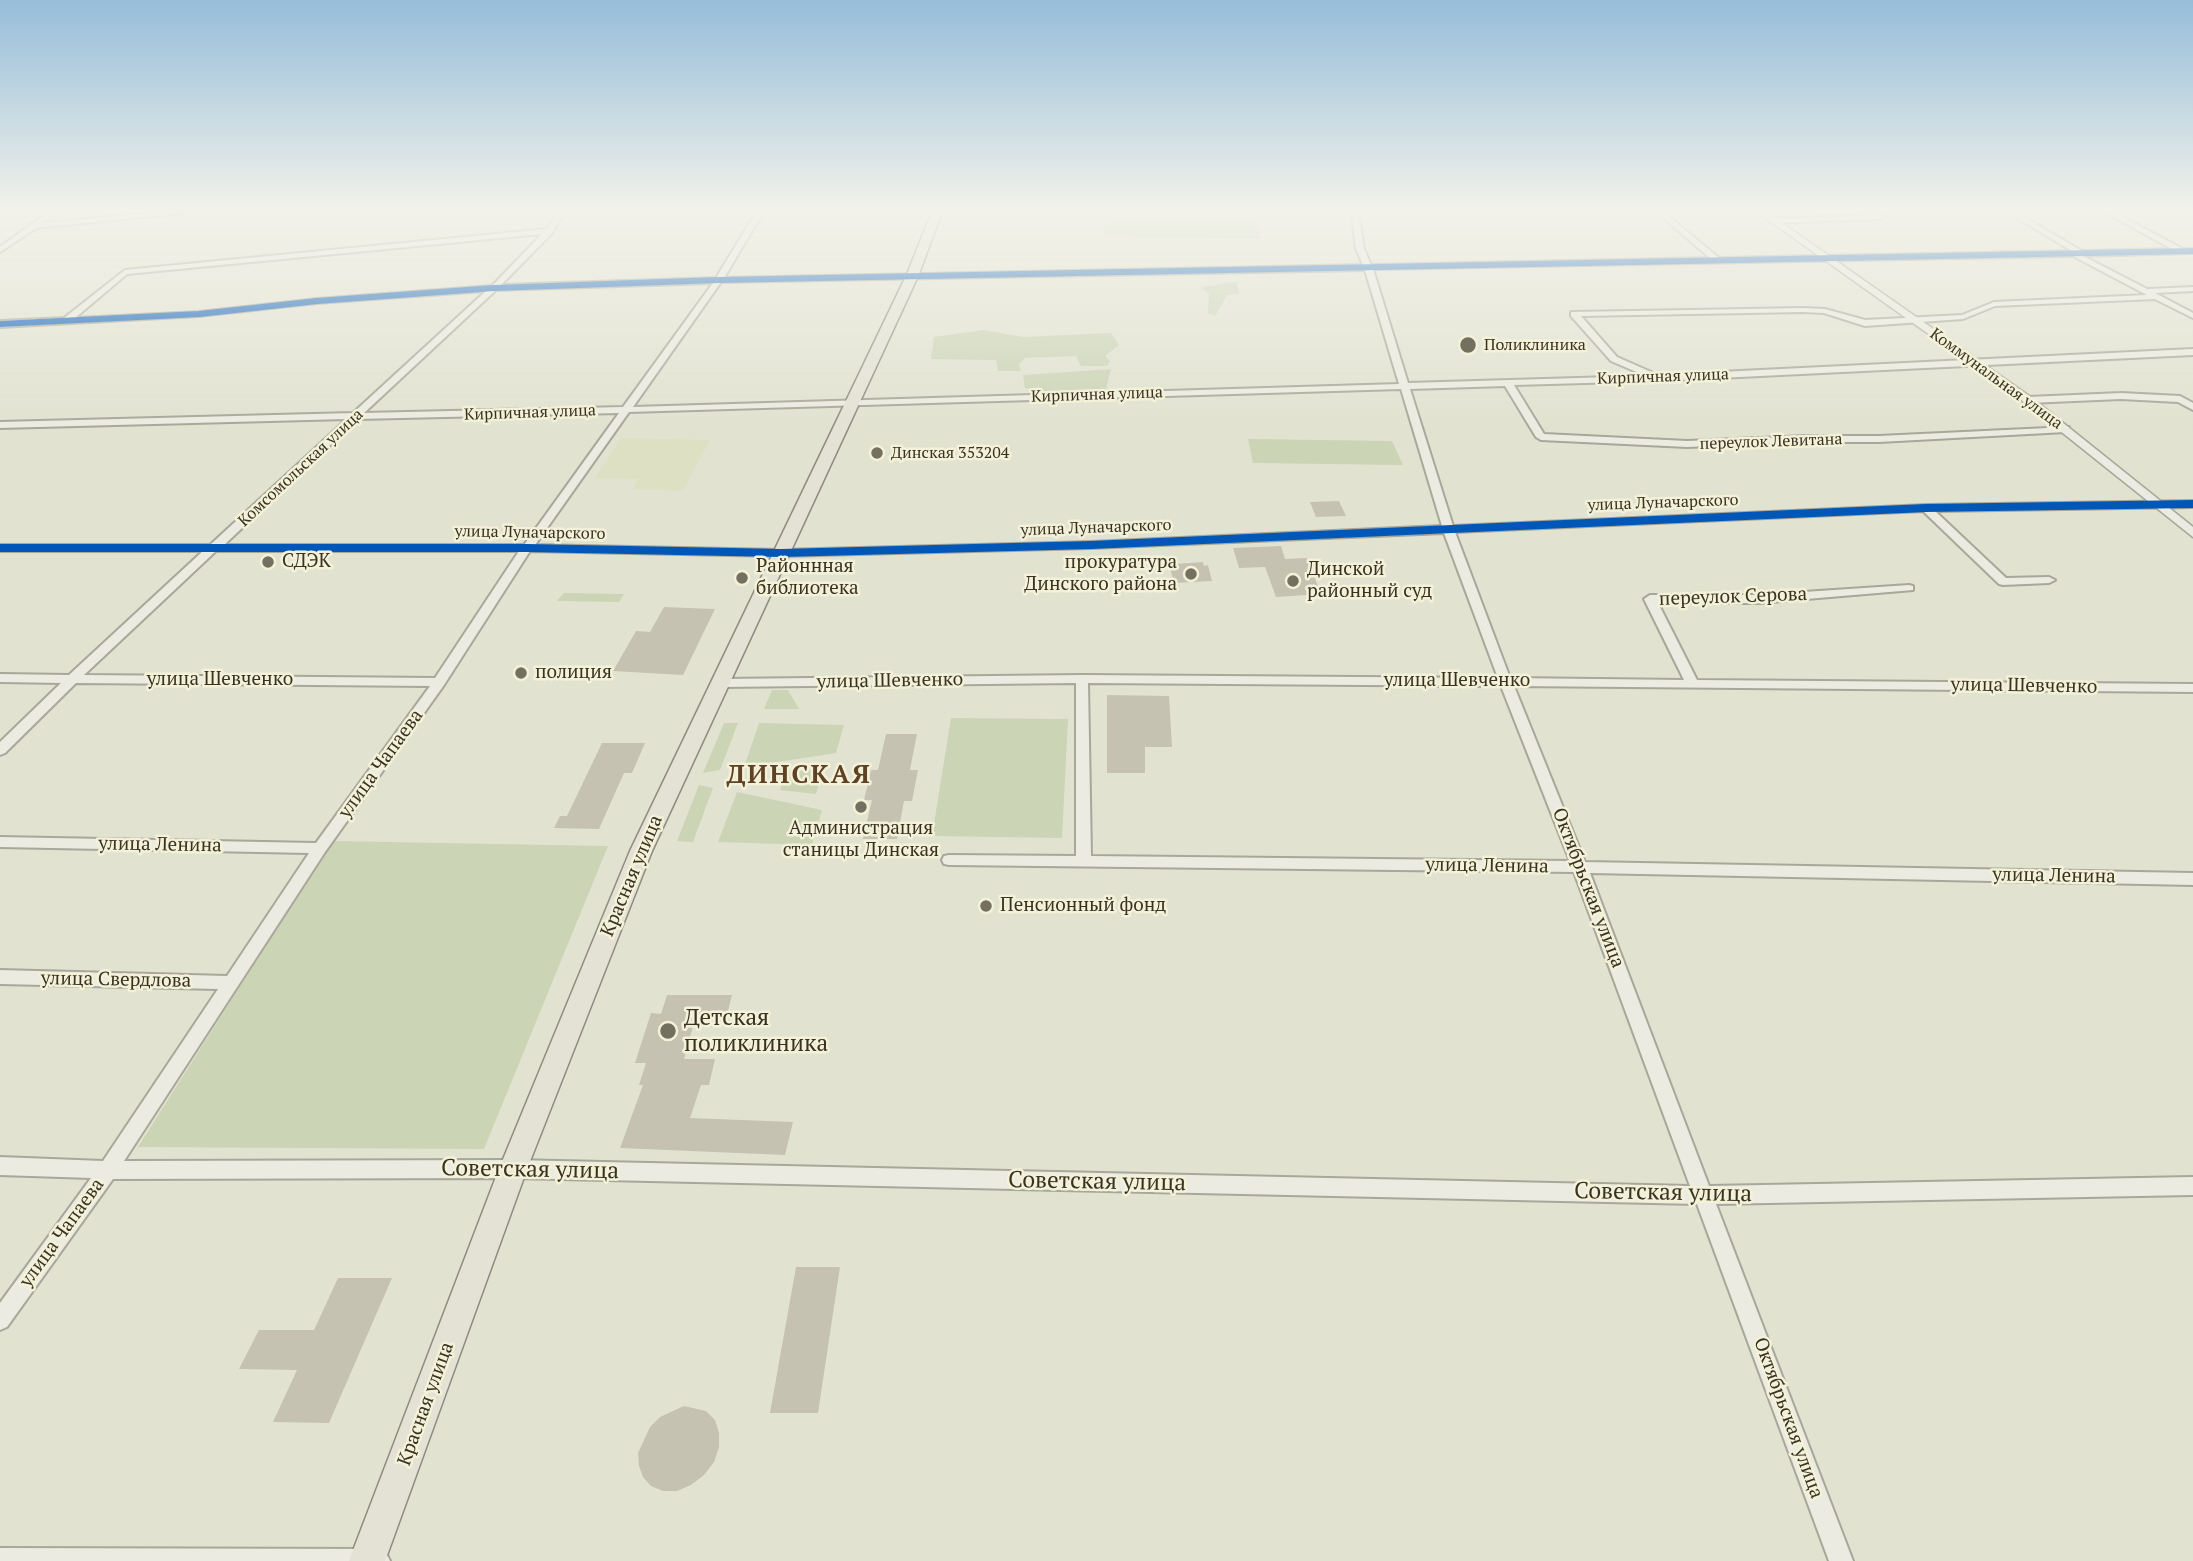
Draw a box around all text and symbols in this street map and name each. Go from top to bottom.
street label: Коммунальная улица [1926,324,2066,434]
marker: Поликлиника [1458,335,1478,355]
place label: Поликлиника [1484,335,1586,355]
street label: Кирпичная улица [1597,365,1729,389]
street label: Кирпичная улица [1031,383,1163,407]
street label: Кирпичная улица [464,401,596,425]
street label: Комсомольская улица [235,405,367,531]
street label: переулок Левитана [1699,430,1843,454]
place label: Динская 353204 [891,443,1009,463]
marker: Динская 353204 [869,445,885,461]
street label: улица Луначарского [1587,491,1739,515]
street label: улица Луначарского [1020,516,1172,540]
street label: улица Луначарского [454,522,606,544]
place label: СДЭК [282,551,331,573]
place label: прокуратура Динского района [1024,552,1177,596]
marker: СДЭК [260,554,276,570]
place label: Районнная библиотека [756,556,859,600]
place label: Динской районный суд [1307,559,1432,603]
marker: прокуратура Динского района [1183,566,1199,582]
marker: Районнная библиотека [734,570,750,586]
marker: Динской районный суд [1285,573,1301,589]
street label: переулок Серова [1659,583,1807,611]
place label: полиция [535,662,612,684]
marker: полиция [513,665,529,681]
street label: улица Шевченко [817,668,963,694]
street label: улица Шевченко [147,669,293,691]
street label: улица Шевченко [1384,670,1530,692]
street label: улица Шевченко [1951,673,2097,699]
street label: улица Чапаева [334,705,428,823]
district label: ДИНСКАЯ [727,760,871,792]
marker: Администрация станицы Динская [853,799,869,815]
street label: Октябрьская улица [1547,805,1629,971]
street label: Красная улица [596,812,668,940]
place label: Администрация станицы Динская [783,818,939,862]
street label: улица Ленина [98,833,222,857]
street label: улица Ленина [1425,854,1549,878]
street label: улица Ленина [1992,864,2116,888]
place label: Пенсионный фонд [1000,895,1166,917]
marker: Пенсионный фонд [978,898,994,914]
street label: улица Свердлова [41,967,191,993]
place label: Детская поликлиника [684,1004,828,1058]
marker: Детская поликлиника [658,1021,678,1041]
street label: Советская улица [441,1155,619,1185]
street label: Советская улица [1008,1167,1186,1197]
street label: улица Чапаева [15,1174,109,1292]
street label: Советская улица [1574,1178,1752,1208]
street label: Октябрьская улица [1748,1334,1828,1502]
street label: Красная улица [393,1339,459,1469]

